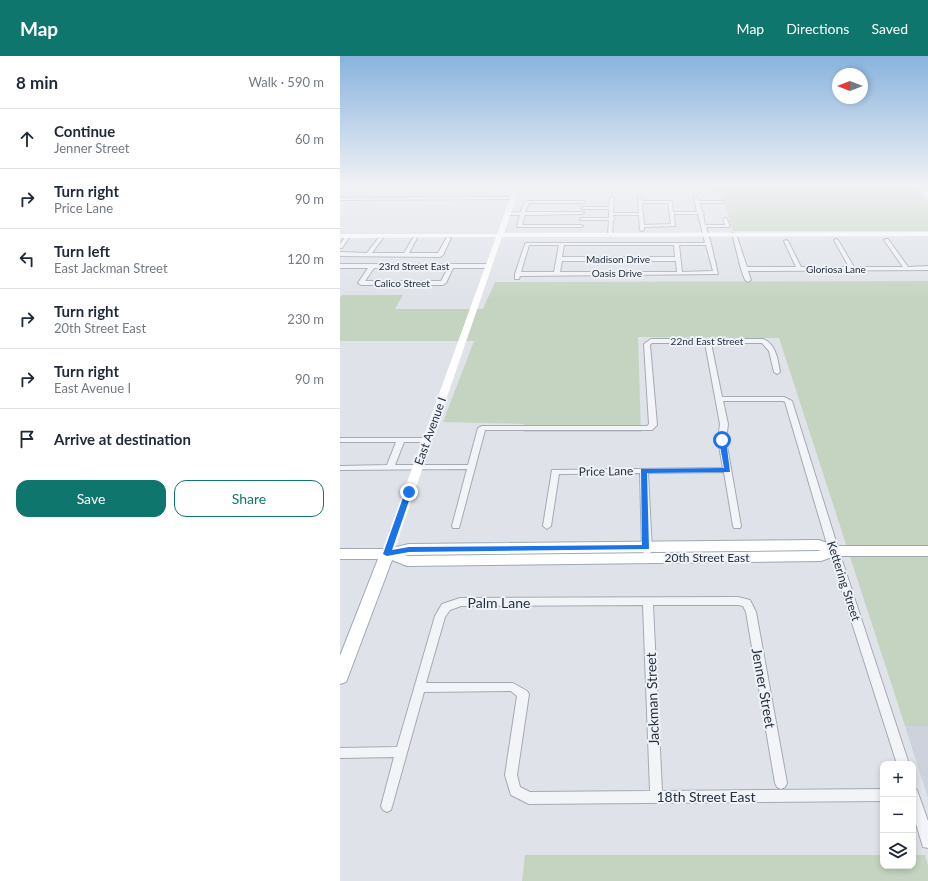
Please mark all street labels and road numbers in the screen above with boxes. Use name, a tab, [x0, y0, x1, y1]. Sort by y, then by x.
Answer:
street label: Madison Drive	[586, 253, 650, 265]
street label: 23rd Street East	[379, 260, 450, 272]
street label: Gloriosa Lane	[806, 263, 866, 275]
street label: Oasis Drive	[592, 267, 642, 279]
street label: Calico Street	[374, 277, 430, 289]
street label: 22nd East Street	[671, 335, 744, 347]
street label: East Avenue I	[411, 395, 449, 467]
street label: Price Lane	[579, 463, 633, 479]
street label: Kettering Street	[824, 539, 864, 624]
street label: 20th Street East	[665, 550, 750, 565]
street label: Palm Lane	[468, 594, 530, 611]
street label: Jenner Street	[749, 646, 779, 730]
street label: Jackman Street	[642, 652, 662, 746]
street label: 18th Street East	[656, 788, 756, 805]

